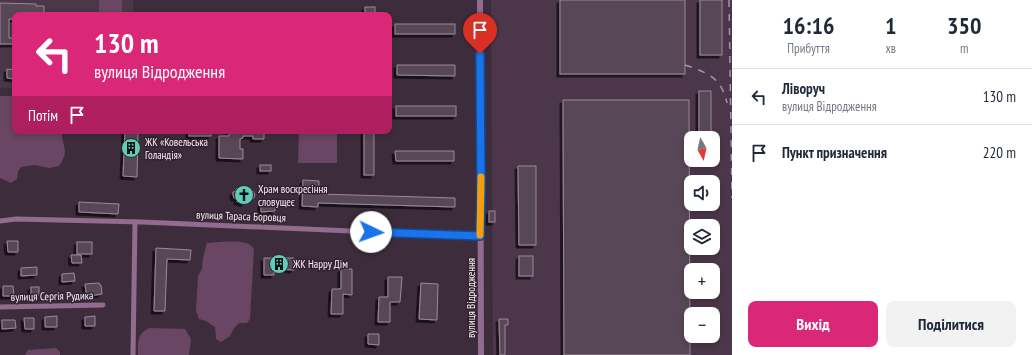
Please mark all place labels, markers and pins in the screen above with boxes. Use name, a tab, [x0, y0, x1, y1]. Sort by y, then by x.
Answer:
pin	[463, 13, 497, 54]
place label: ЖК «Ковельська Голандія»	[144, 135, 208, 162]
building icon: ЖК «Ковельська Голандія»	[120, 137, 142, 159]
place label: Храм воскресіння словущеє	[258, 182, 327, 209]
church icon: Храм воскресіння словущеє	[233, 184, 255, 206]
building icon: ЖК Happy Дім	[268, 253, 290, 275]
place label: ЖК Happy Дім	[292, 257, 348, 271]

